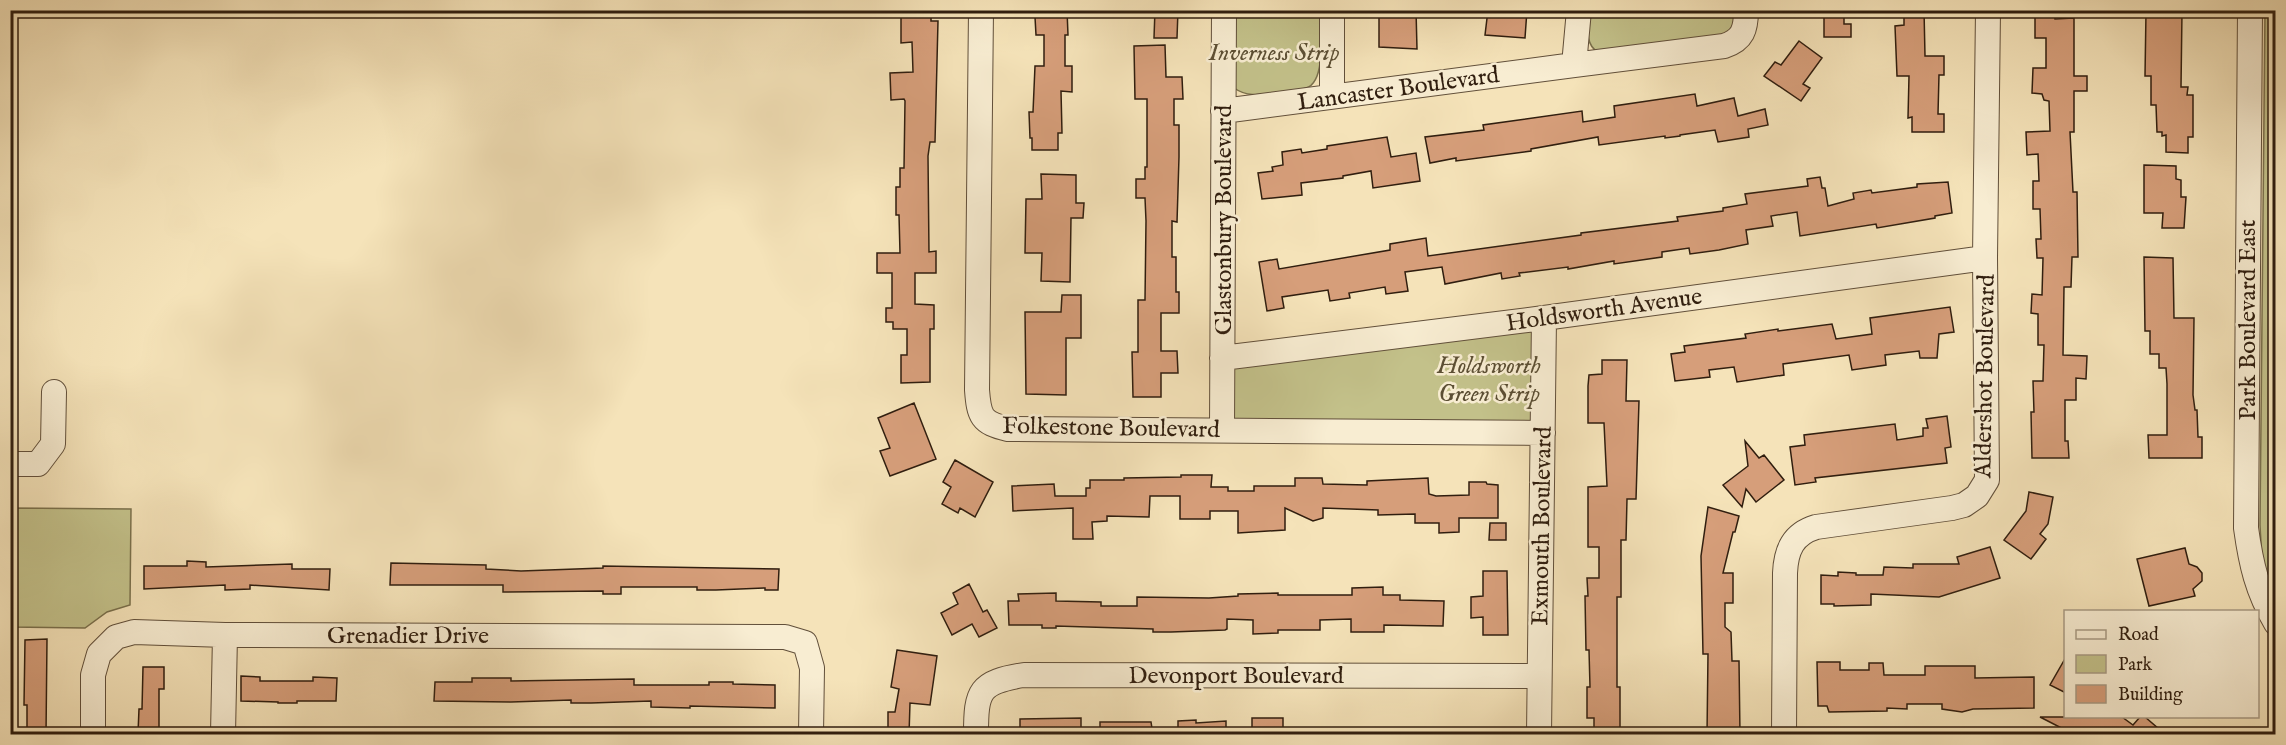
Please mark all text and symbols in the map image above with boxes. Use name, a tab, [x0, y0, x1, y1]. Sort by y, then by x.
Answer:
park label: Inverness Strip	[1208, 38, 1340, 69]
street label: Lancaster Boulevard	[1295, 60, 1501, 119]
street label: Glastonbury Boulevard	[1209, 105, 1240, 335]
street label: Park Boulevard East	[2233, 219, 2264, 421]
street label: Aldershot Boulevard	[1968, 274, 2003, 479]
street label: Holdsworth Avenue	[1504, 281, 1704, 340]
park label: Holdsworth Green Strip	[1436, 351, 1541, 410]
street label: Folkestone Boulevard	[1002, 411, 1220, 446]
street label: Exmouth Boulevard	[1525, 426, 1560, 626]
legend	[2064, 610, 2259, 718]
street label: Grenadier Drive	[327, 621, 489, 652]
text: Road	[2118, 624, 2159, 647]
text: Park	[2118, 654, 2153, 677]
street label: Devonport Boulevard	[1128, 661, 1344, 692]
text: Building	[2118, 684, 2183, 707]

